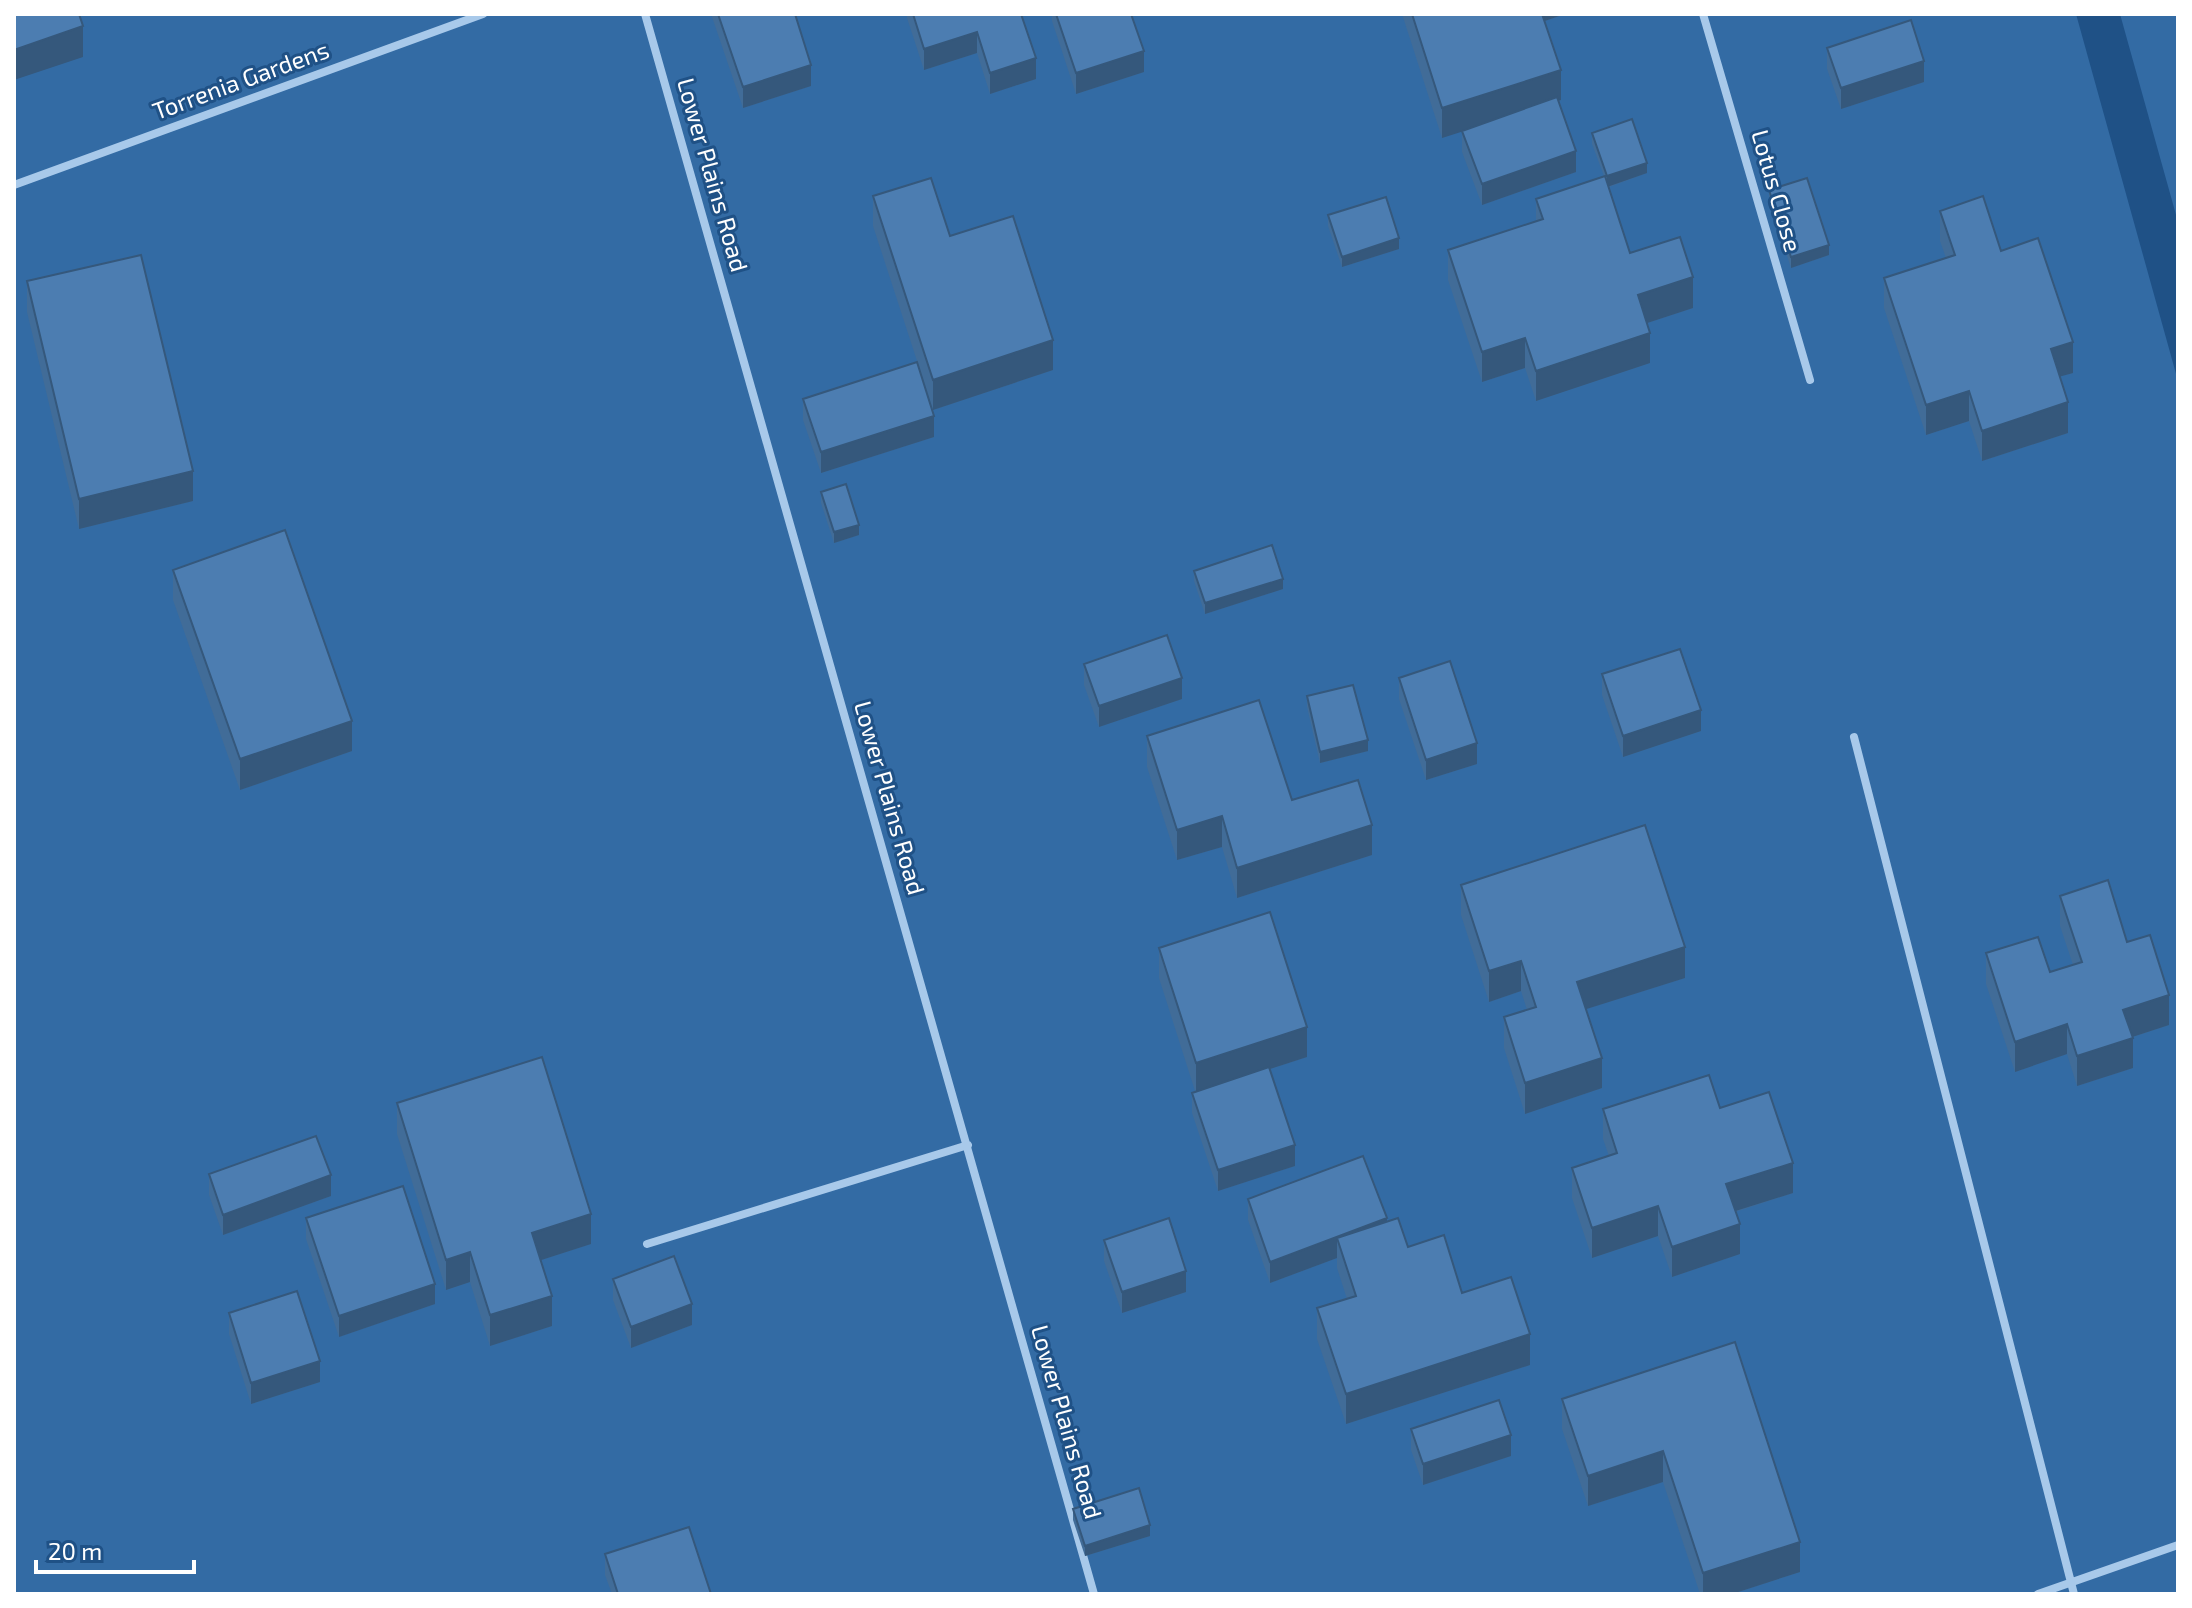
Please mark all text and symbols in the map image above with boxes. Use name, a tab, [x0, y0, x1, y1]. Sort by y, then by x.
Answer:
street label: Torrenia Gardens	[148, 34, 333, 125]
street label: Lower Plains Road	[672, 74, 755, 275]
street label: Lotus Close	[1746, 126, 1809, 255]
street label: Lower Plains Road	[849, 697, 932, 898]
street label: Lower Plains Road	[1026, 1321, 1109, 1522]
scale bar	[36, 1524, 194, 1574]
text: 20 m	[48, 1536, 102, 1565]

